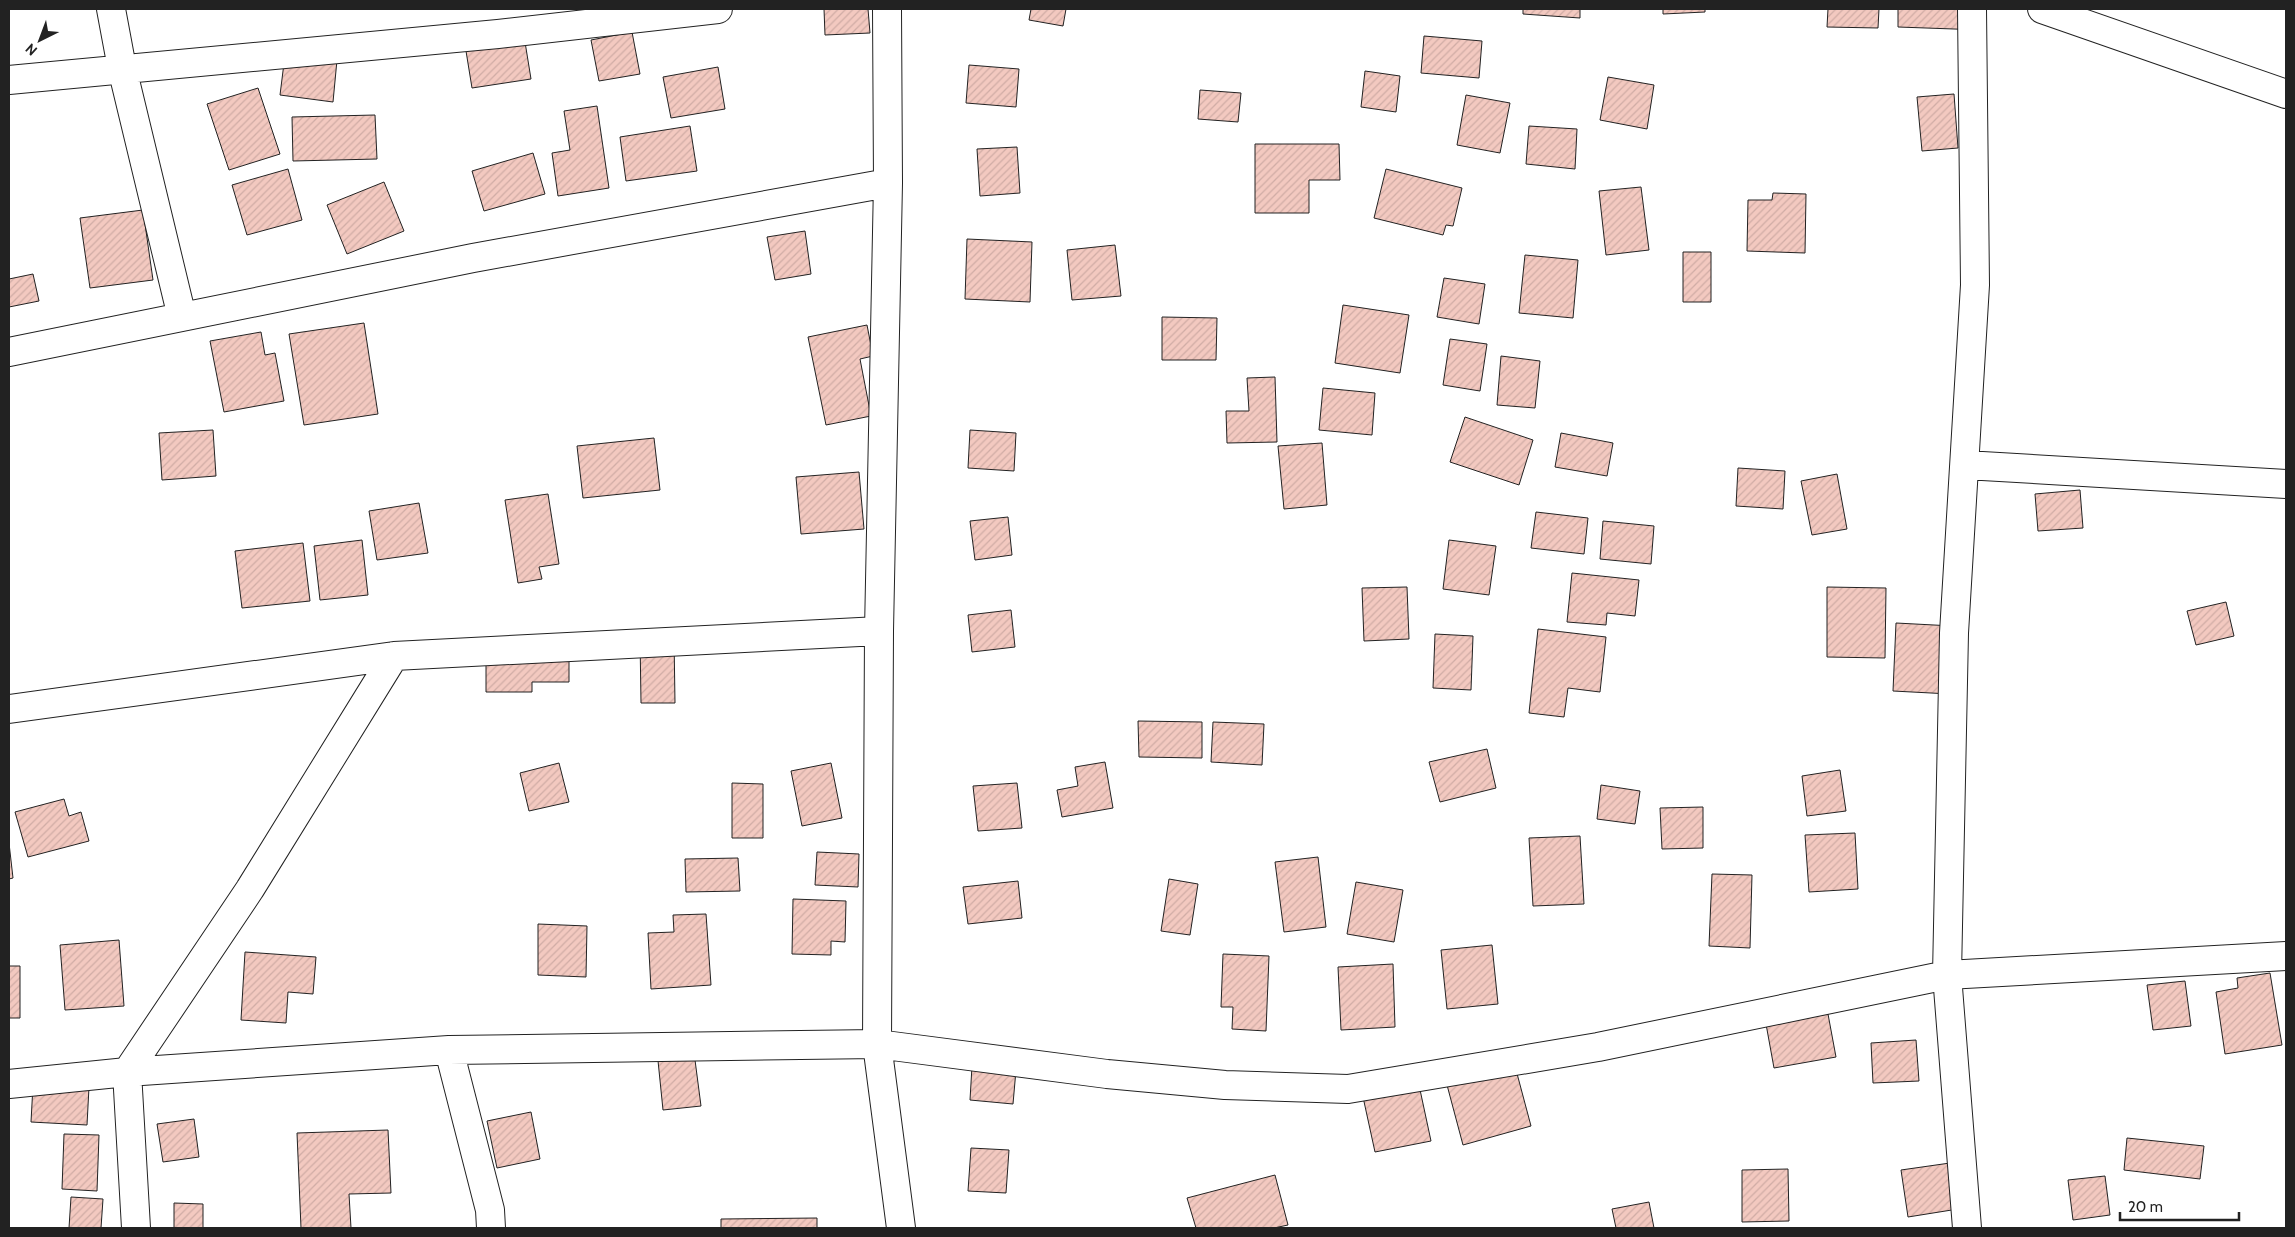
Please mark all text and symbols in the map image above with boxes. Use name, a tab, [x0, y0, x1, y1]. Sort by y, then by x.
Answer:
north arrow	[15, 15, 65, 65]
text: N	[22, 40, 41, 60]
scale bar	[2120, 1190, 2239, 1222]
text: 20 m	[2128, 1198, 2163, 1216]

